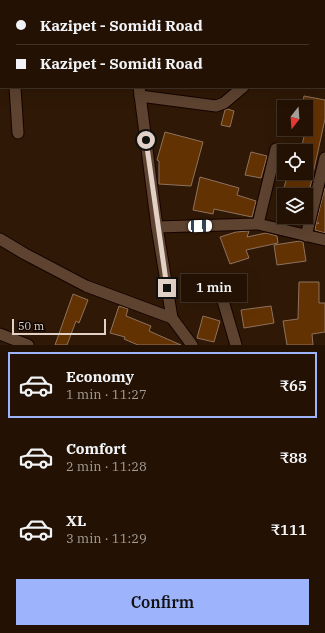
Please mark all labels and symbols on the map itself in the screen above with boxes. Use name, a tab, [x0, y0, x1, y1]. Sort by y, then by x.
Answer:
north arrow	[277, 100, 313, 136]
route start	[137, 131, 155, 149]
car	[188, 220, 212, 232]
callout: 1 min	[181, 274, 247, 302]
route end	[158, 279, 176, 297]
scale bar	[12, 317, 106, 336]

